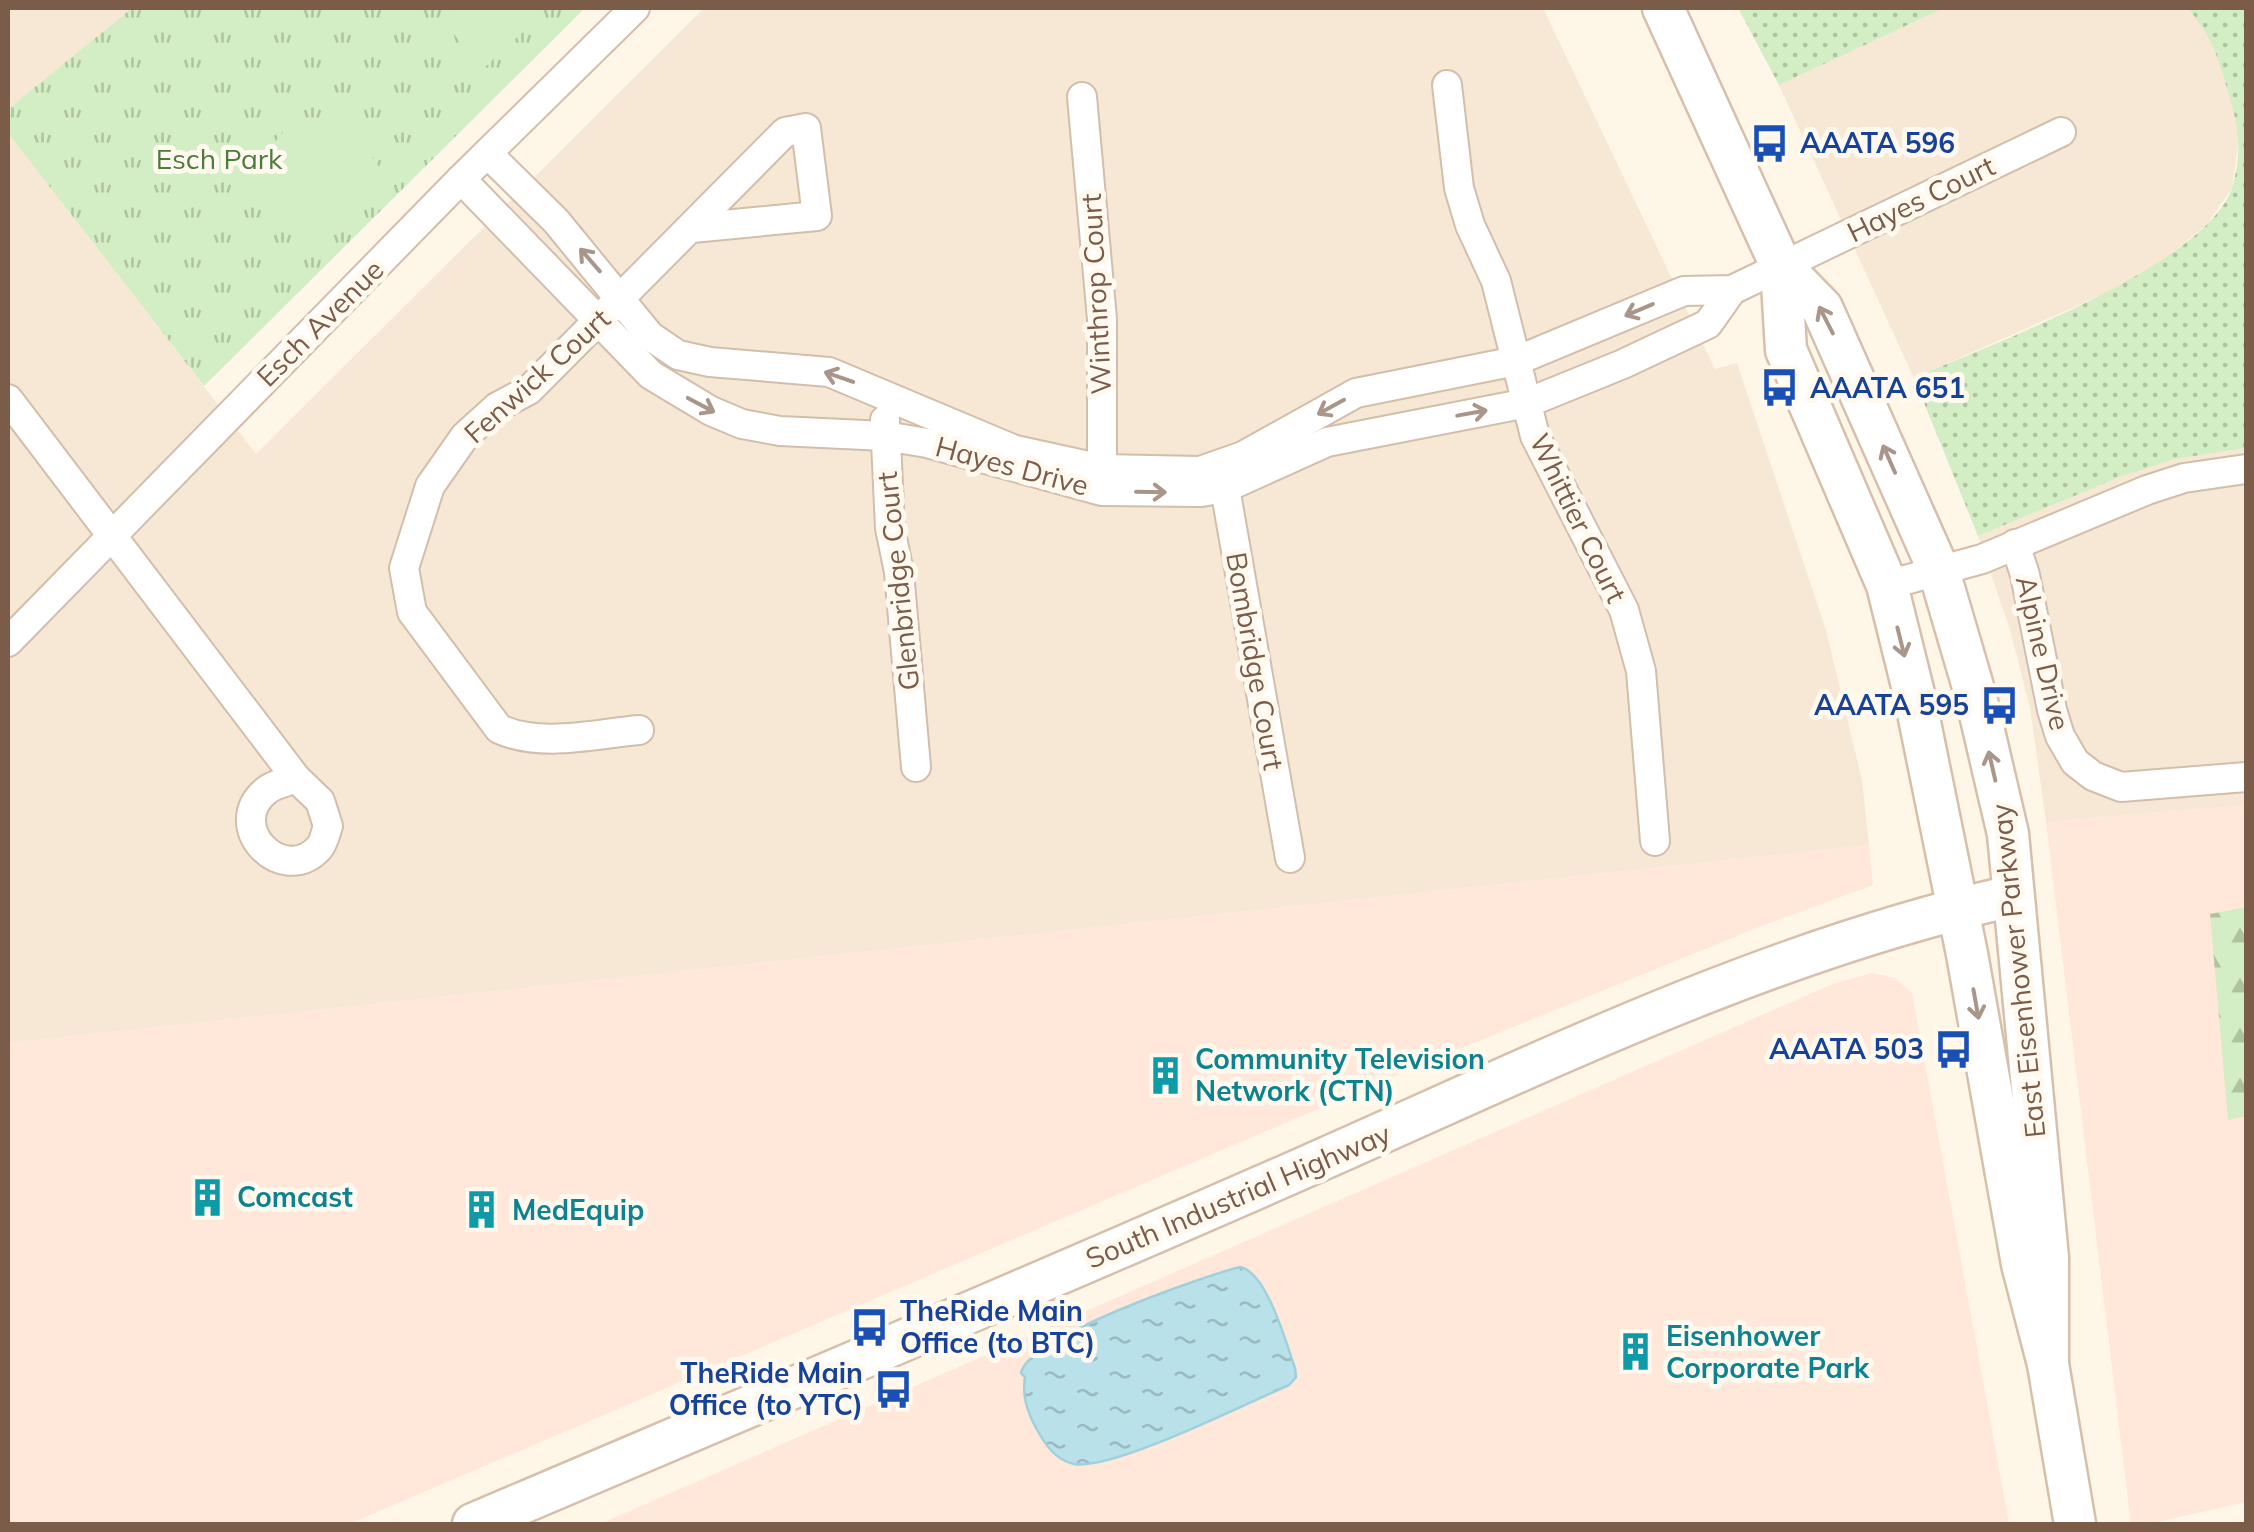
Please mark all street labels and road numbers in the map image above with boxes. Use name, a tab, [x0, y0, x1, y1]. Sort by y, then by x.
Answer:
street label: Hayes Court	[1841, 148, 2001, 249]
street label: Winthrop Court	[1073, 192, 1118, 396]
street label: Esch Avenue	[249, 252, 390, 393]
street label: Fenwick Court	[456, 301, 617, 450]
street label: Whittier Court	[1522, 427, 1635, 608]
street label: Hayes Drive	[932, 428, 1092, 503]
street label: Glenbridge Court	[869, 470, 926, 692]
street label: Bombridge Court	[1219, 549, 1292, 773]
street label: Alpine Drive	[2009, 572, 2078, 733]
street label: East Eisenhower Parkway	[1983, 802, 2052, 1140]
street label: South Industrial Highway	[1080, 1115, 1396, 1276]

